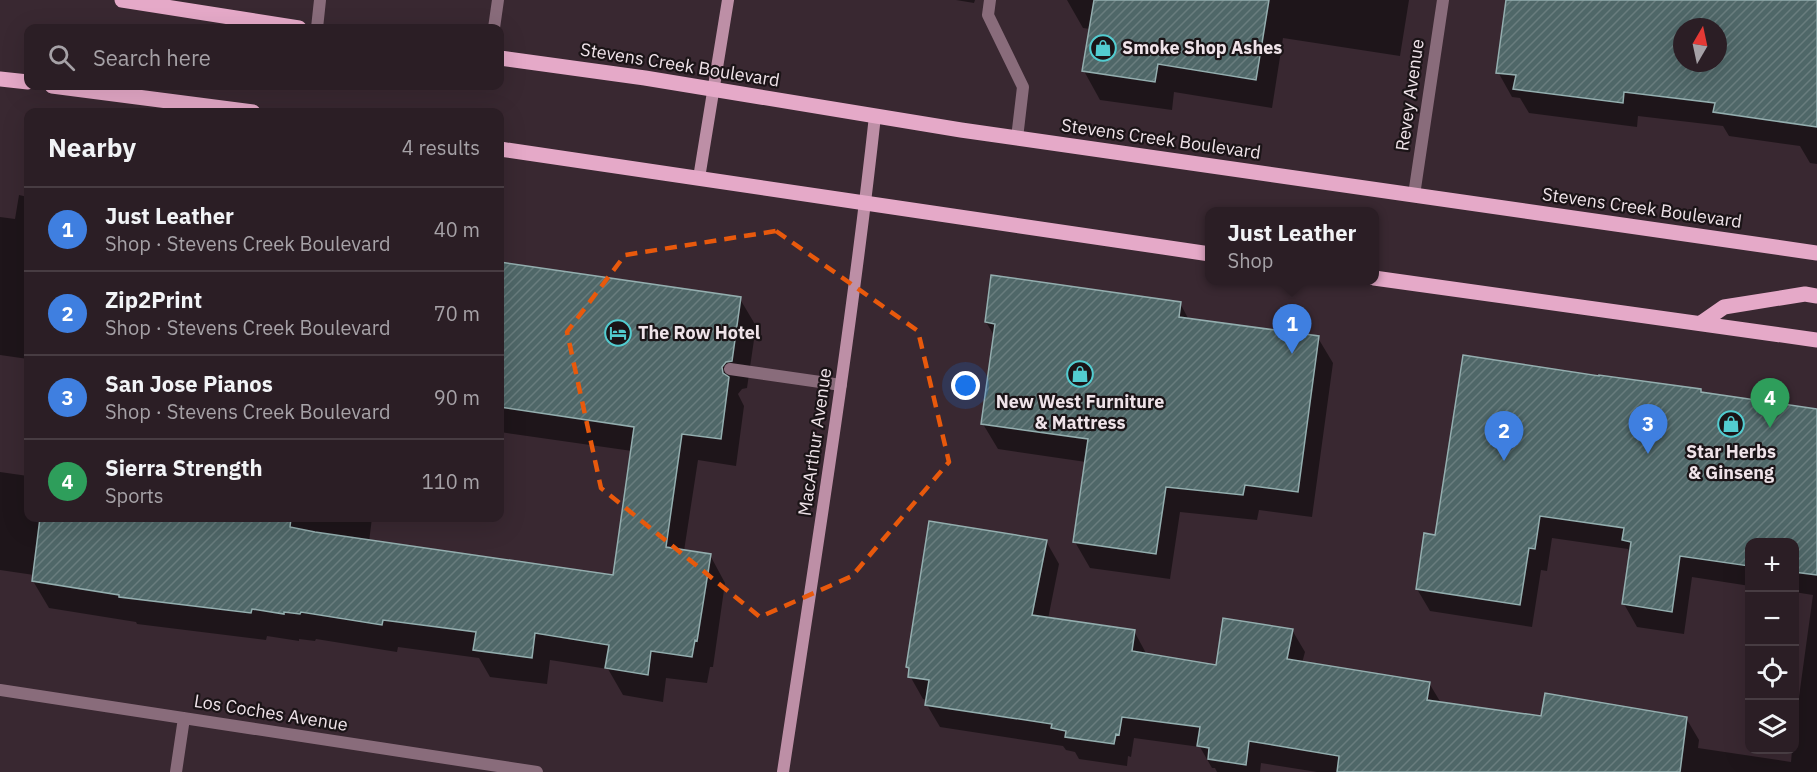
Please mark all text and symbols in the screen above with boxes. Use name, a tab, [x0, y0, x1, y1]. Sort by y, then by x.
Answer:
north arrow	[1673, 18, 1727, 72]
search box	[24, 24, 504, 90]
shop icon: Smoke Shop Ashes	[1088, 33, 1118, 63]
place label: Smoke Shop Ashes	[1122, 36, 1282, 59]
street label: Stevens Creek Boulevard	[579, 37, 781, 92]
street label: Revey Avenue	[1390, 37, 1429, 152]
icon: search	[45, 41, 78, 74]
text: Search here	[93, 43, 211, 72]
street label: Stevens Creek Boulevard	[1060, 113, 1262, 164]
text: Nearby	[48, 130, 136, 164]
text: 4 results	[402, 134, 480, 161]
street label: Stevens Creek Boulevard	[1541, 182, 1743, 233]
text: Just Leather	[105, 201, 234, 230]
popup	[1205, 207, 1379, 285]
text: 1	[62, 216, 74, 243]
text: 40 m	[434, 216, 480, 243]
text: Just Leather	[1228, 218, 1356, 247]
text: Shop · Stevens Creek Boulevard	[105, 230, 391, 257]
text: Shop	[1228, 247, 1273, 274]
text: Zip2Print	[105, 285, 202, 314]
text: 2	[62, 300, 74, 327]
text: 70 m	[434, 300, 480, 327]
pin: 1	[1272, 304, 1312, 354]
text: Shop · Stevens Creek Boulevard	[105, 314, 391, 341]
hotel icon: The Row Hotel	[603, 318, 633, 348]
place label: The Row Hotel	[638, 321, 761, 344]
shop icon: New West Furniture & Mattress	[1065, 359, 1095, 389]
street label: MacArthur Avenue	[793, 366, 836, 517]
text: San Jose Pianos	[105, 369, 273, 398]
your location	[951, 371, 980, 400]
pin: 4	[1750, 378, 1790, 428]
text: 3	[62, 384, 74, 411]
text: 90 m	[434, 384, 480, 411]
place label: New West Furniture & Mattress	[996, 390, 1164, 434]
text: Shop · Stevens Creek Boulevard	[105, 398, 391, 425]
pin: 3	[1628, 404, 1668, 454]
shop icon: Star Herbs & Ginseng	[1716, 409, 1746, 439]
pin: 2	[1484, 412, 1524, 461]
place label: Star Herbs & Ginseng	[1686, 440, 1776, 484]
text: Sierra Strength	[105, 453, 263, 482]
text: 4	[62, 468, 74, 495]
text: 110 m	[422, 468, 480, 495]
text: Sports	[105, 482, 164, 509]
map controls	[1745, 538, 1799, 754]
button: +	[1745, 538, 1799, 592]
button: −	[1745, 592, 1799, 646]
button: locate	[1745, 646, 1799, 700]
street label: Los Coches Avenue	[193, 689, 350, 736]
button: layers	[1745, 700, 1799, 754]

